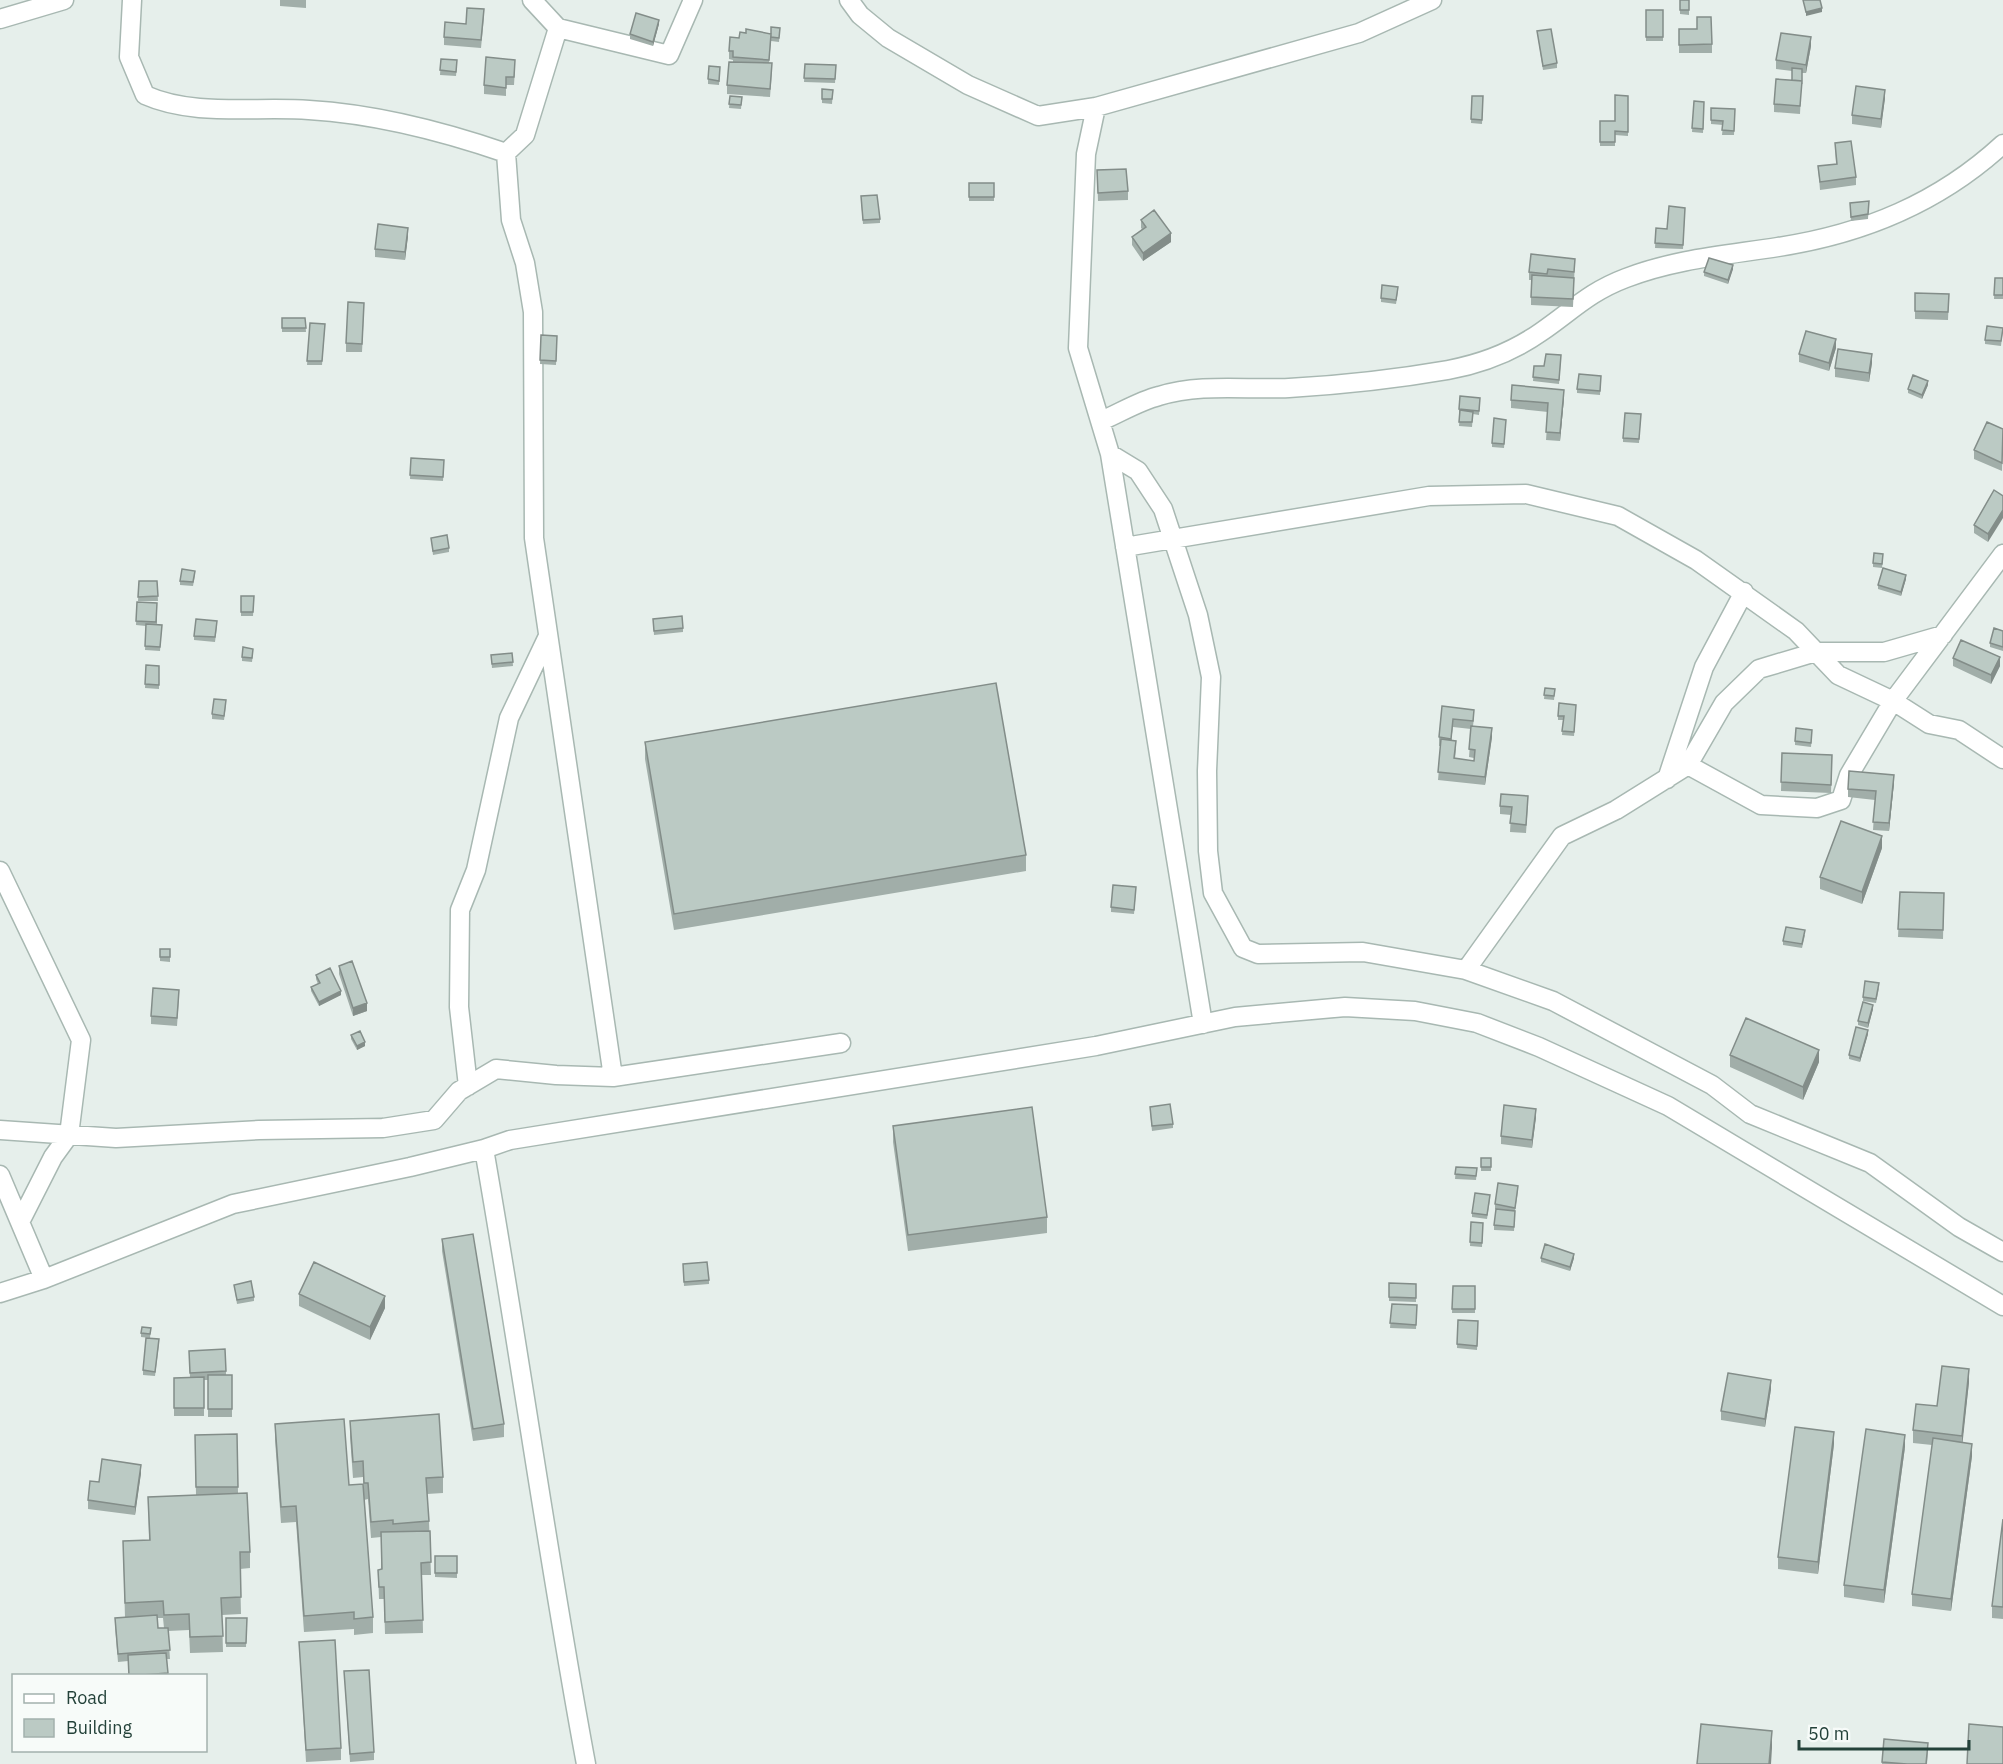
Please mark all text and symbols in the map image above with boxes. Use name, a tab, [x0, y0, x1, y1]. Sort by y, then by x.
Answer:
legend	[12, 1674, 207, 1752]
text: Road	[66, 1686, 107, 1709]
scale bar	[1799, 1713, 1968, 1751]
text: Building	[66, 1716, 133, 1739]
text: 50 m	[1808, 1722, 1850, 1745]

